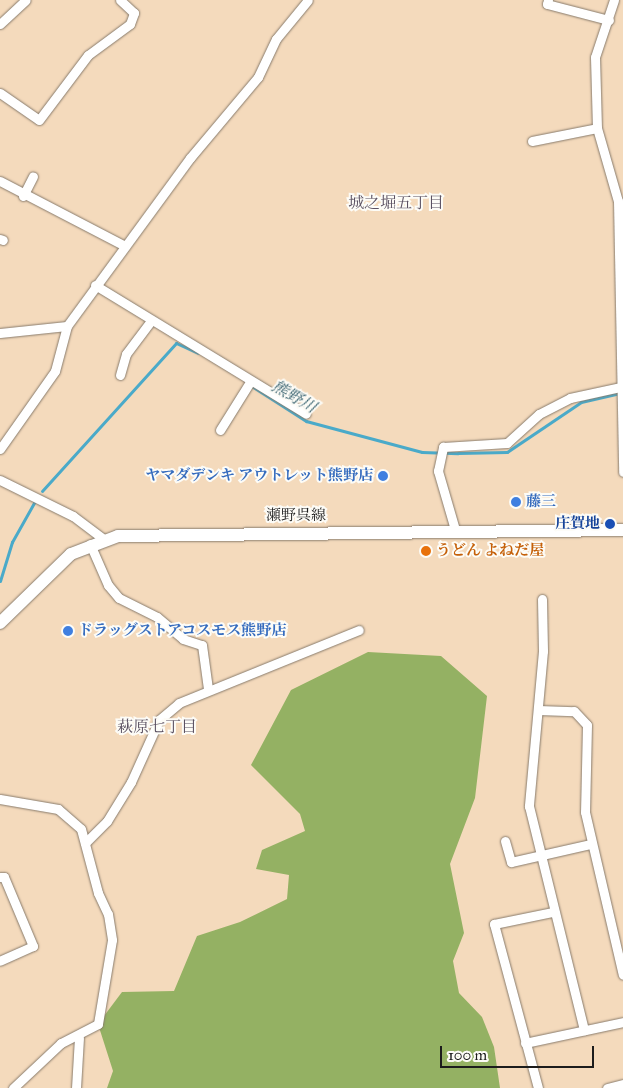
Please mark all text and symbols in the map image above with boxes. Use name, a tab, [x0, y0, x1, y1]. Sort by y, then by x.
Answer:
district label: 城之堀五丁目	[348, 193, 444, 213]
water label: 熊野川	[268, 377, 320, 417]
place label: ヤマダデンキ アウトレット熊野店	[145, 467, 373, 485]
marker: ヤマダデンキ アウトレット熊野店	[377, 470, 389, 482]
place label: 藤三	[526, 493, 556, 511]
marker: 藤三	[510, 496, 522, 508]
street label: 瀬野呉線	[266, 507, 326, 525]
place label: 庄賀地	[555, 515, 600, 533]
marker: 庄賀地	[604, 518, 616, 530]
place label: うどん よねだ屋	[436, 542, 544, 560]
marker: うどん よねだ屋	[420, 545, 432, 557]
place label: ドラッグストアコスモス熊野店	[78, 622, 288, 640]
marker: ドラッグストアコスモス熊野店	[62, 625, 74, 637]
district label: 萩原七丁目	[117, 717, 197, 737]
scale bar	[443, 1036, 597, 1068]
text: 100 m	[448, 1046, 487, 1064]

